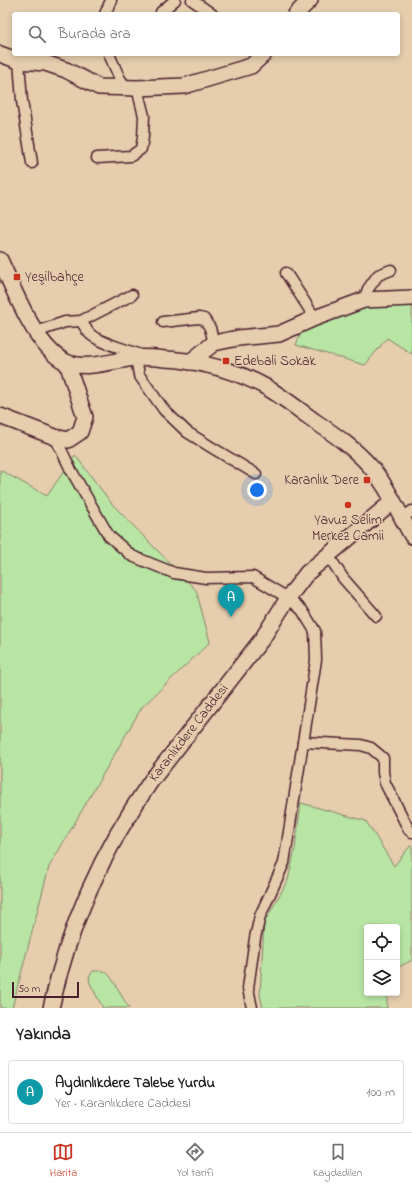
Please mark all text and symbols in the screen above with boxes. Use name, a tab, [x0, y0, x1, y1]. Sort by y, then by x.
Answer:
search box	[12, 12, 400, 56]
icon: search	[26, 23, 48, 45]
text: Burada ara	[58, 23, 131, 45]
place label: Yeşilbahçe	[25, 267, 85, 288]
marker: Yeşilbahçe	[12, 272, 22, 282]
place label: Edebali Sokak	[234, 351, 316, 372]
marker: Edebali Sokak	[221, 356, 231, 366]
place label: Karanlık Dere	[284, 470, 360, 491]
marker: Karanlık Dere	[362, 475, 372, 485]
your location	[247, 480, 267, 500]
marker: Yavuz Selim Merkez Camii	[343, 500, 353, 510]
place label: Yavuz Selim Merkez Camii	[312, 510, 384, 547]
pin: A	[218, 584, 244, 617]
street label: Karanlıkdere Caddesi	[144, 680, 234, 786]
map controls	[364, 924, 400, 996]
button: locate	[364, 924, 400, 960]
button: layers	[364, 960, 400, 996]
scale bar	[12, 980, 79, 999]
text: 50 m	[18, 981, 40, 997]
text: Yakında	[16, 1022, 71, 1047]
text: Aydınlıkdere Talebe Yurdu	[55, 1072, 215, 1094]
text: A	[26, 1083, 34, 1102]
text: 100 m	[366, 1083, 395, 1102]
text: Yer · Karanlıkdere Caddesi	[55, 1094, 191, 1113]
tab: Harita	[50, 1141, 77, 1181]
tab: Yol tarifi	[177, 1141, 213, 1181]
tab: Kaydedilen	[313, 1141, 362, 1181]

